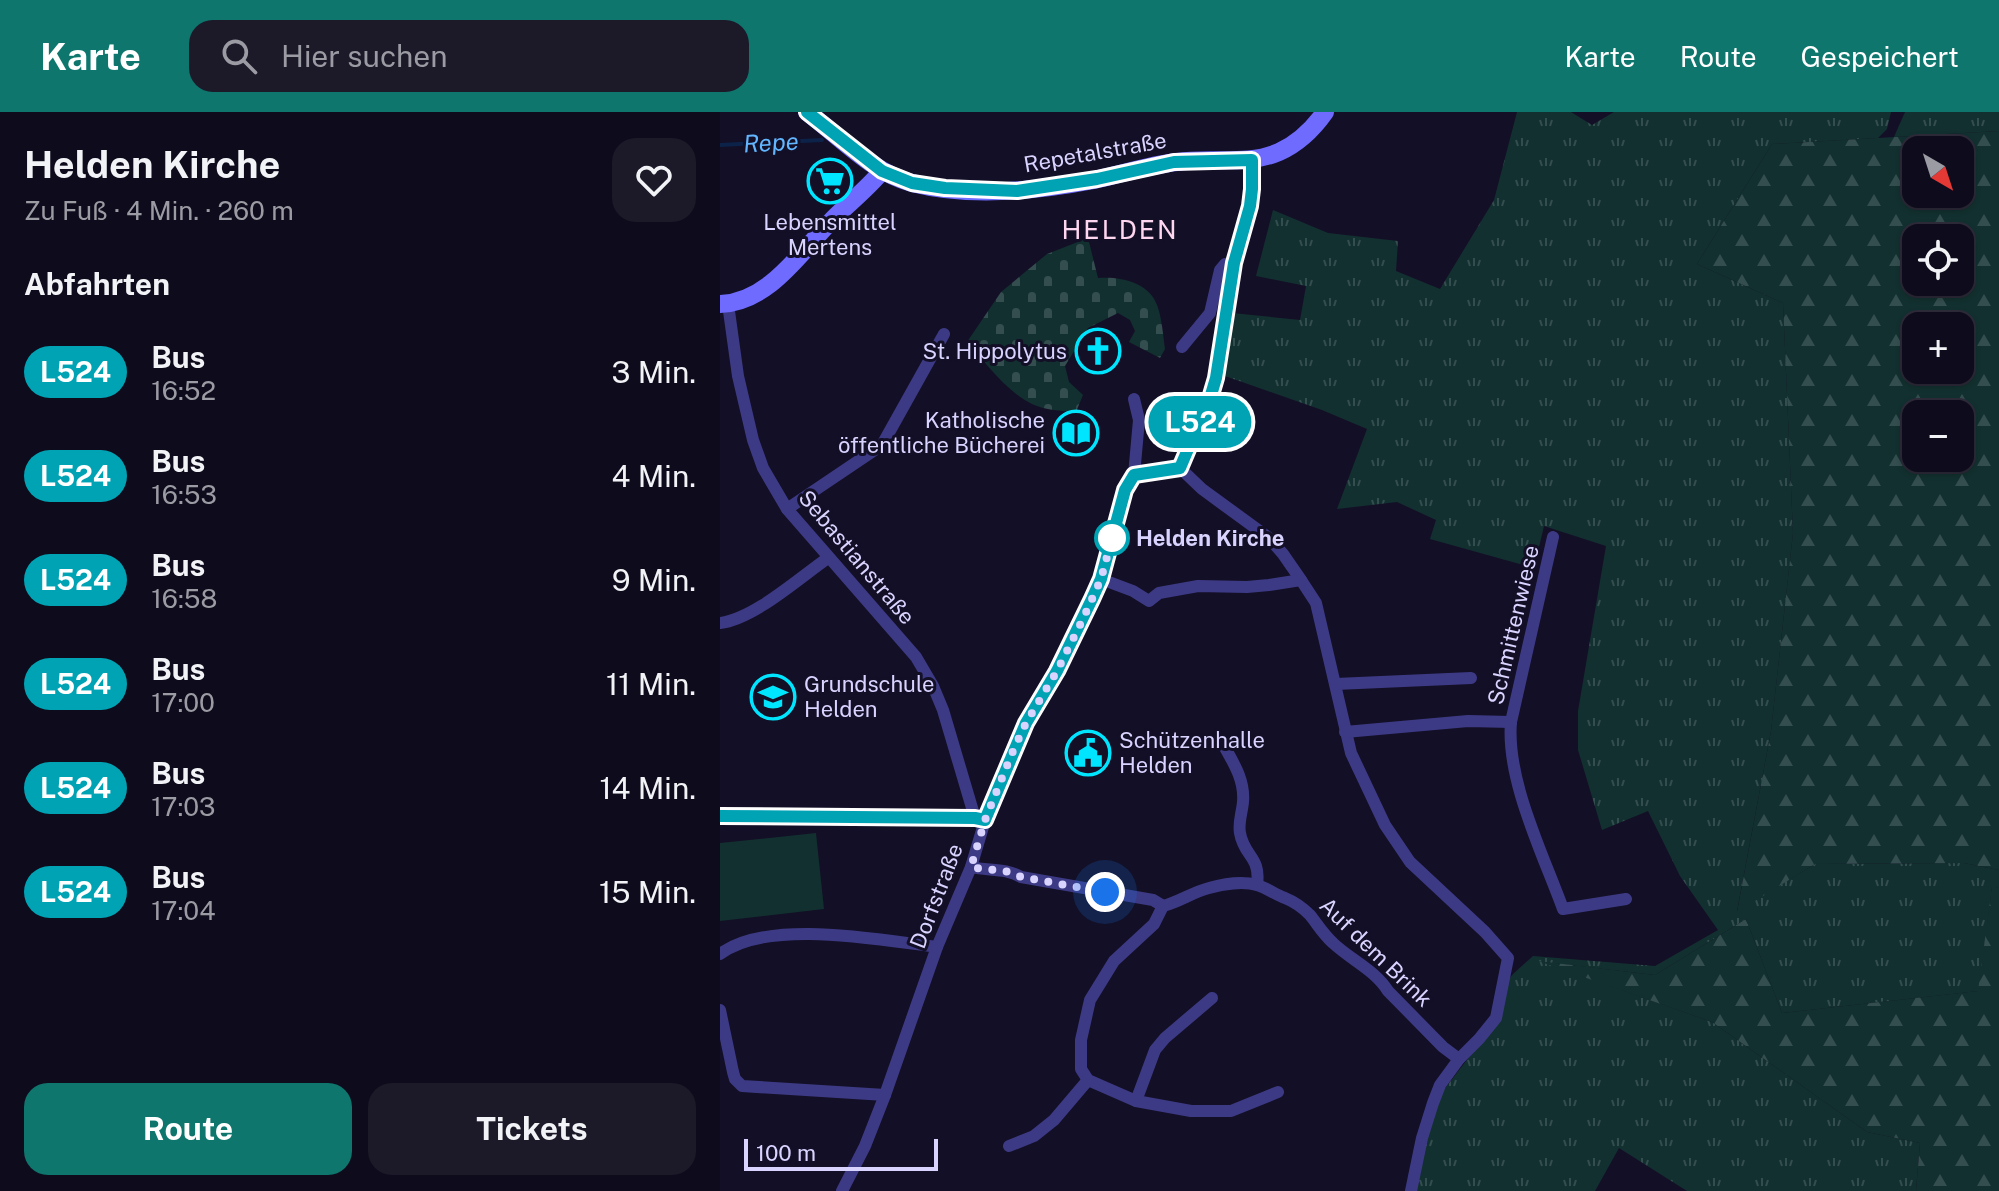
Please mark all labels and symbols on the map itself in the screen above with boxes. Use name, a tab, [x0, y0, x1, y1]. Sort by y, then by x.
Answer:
water label: Repe	[743, 127, 799, 157]
street label: Repetalstraße	[1022, 127, 1168, 177]
north arrow	[1902, 136, 1974, 208]
supermarket icon: Lebensmittel Mertens	[806, 157, 854, 205]
place label: Lebensmittel Mertens	[763, 209, 897, 260]
district label: HELDEN	[1061, 214, 1179, 245]
church icon: St. Hippolytus	[1074, 327, 1122, 375]
place label: St. Hippolytus	[923, 338, 1067, 364]
line badge: L524	[1144, 396, 1256, 448]
place label: Katholische öffentliche Bücherei	[838, 407, 1045, 458]
library icon: Katholische öffentliche Bücherei	[1052, 409, 1100, 457]
street label: Sebastianstraße	[793, 485, 921, 629]
marker: Helden Kirche	[1095, 521, 1129, 555]
place label: Helden Kirche	[1136, 525, 1284, 551]
street label: Schmittenwiese	[1482, 543, 1544, 707]
place label: Grundschule Helden	[804, 671, 935, 722]
school or university icon: Grundschule Helden	[749, 673, 797, 721]
place label: Schützenhalle Helden	[1119, 727, 1265, 778]
public building icon: Schützenhalle Helden	[1064, 729, 1112, 777]
street label: Dorfstraße	[904, 840, 968, 952]
your location	[1085, 872, 1125, 912]
street label: Auf dem Brink	[1314, 892, 1438, 1012]
scale bar	[744, 1135, 938, 1171]

